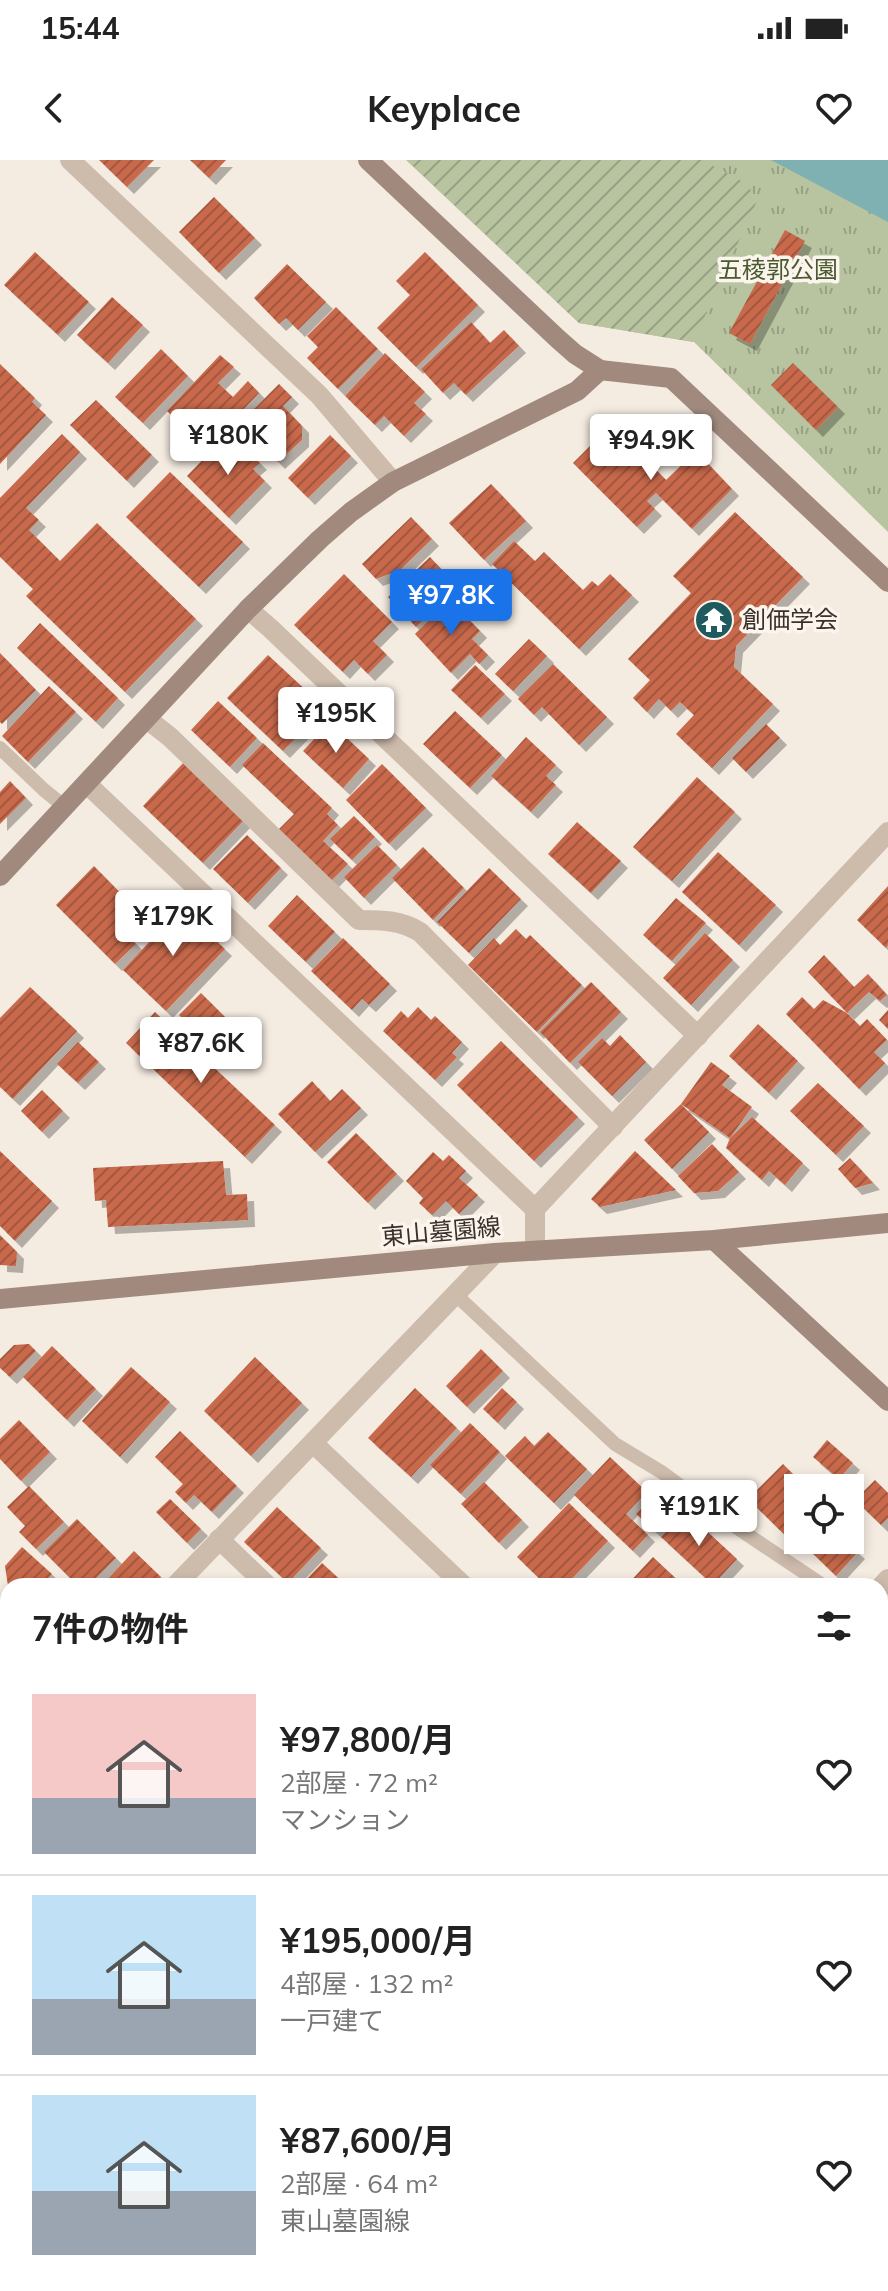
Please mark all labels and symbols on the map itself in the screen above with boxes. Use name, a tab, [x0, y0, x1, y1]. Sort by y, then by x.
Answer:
park label: 五稜郭公園	[718, 254, 838, 284]
pin: ¥180K	[172, 409, 284, 477]
pin: ¥94.9K	[586, 414, 716, 482]
pin: ¥97.8K	[386, 569, 516, 637]
temple icon: 創価学会	[693, 599, 735, 641]
place label: 創価学会	[742, 604, 838, 634]
pin: ¥195K	[280, 687, 392, 755]
pin: ¥179K	[117, 890, 229, 958]
pin: ¥87.6K	[136, 1017, 266, 1085]
street label: 東山墓園線	[380, 1211, 502, 1251]
pin: ¥191K	[643, 1480, 755, 1548]

